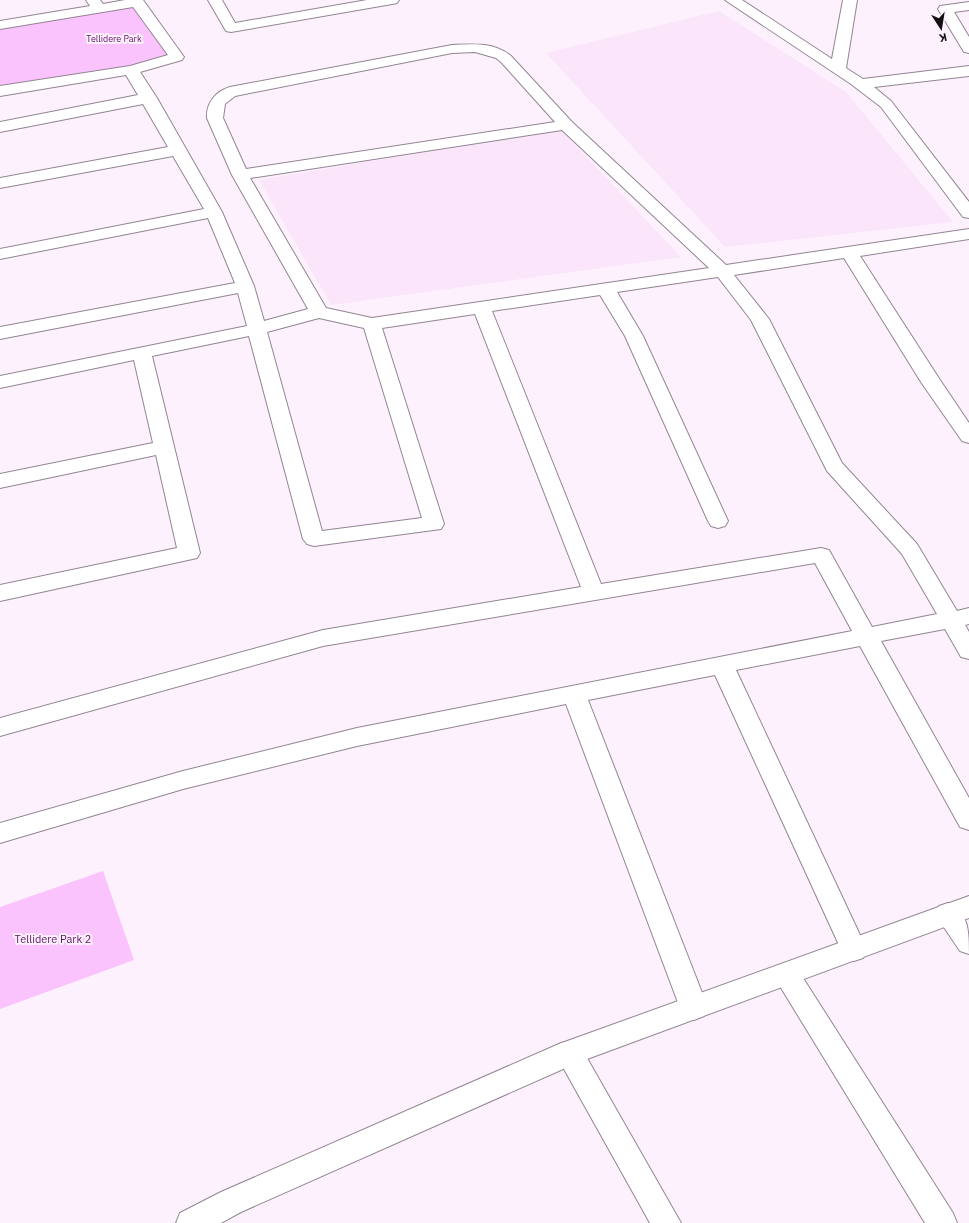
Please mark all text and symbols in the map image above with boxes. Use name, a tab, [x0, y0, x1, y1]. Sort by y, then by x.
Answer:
north arrow	[921, 8, 961, 48]
text: K	[938, 30, 948, 45]
park label: Tellidere Park	[86, 33, 142, 44]
park label: Tellidere Park 2	[15, 932, 91, 946]

